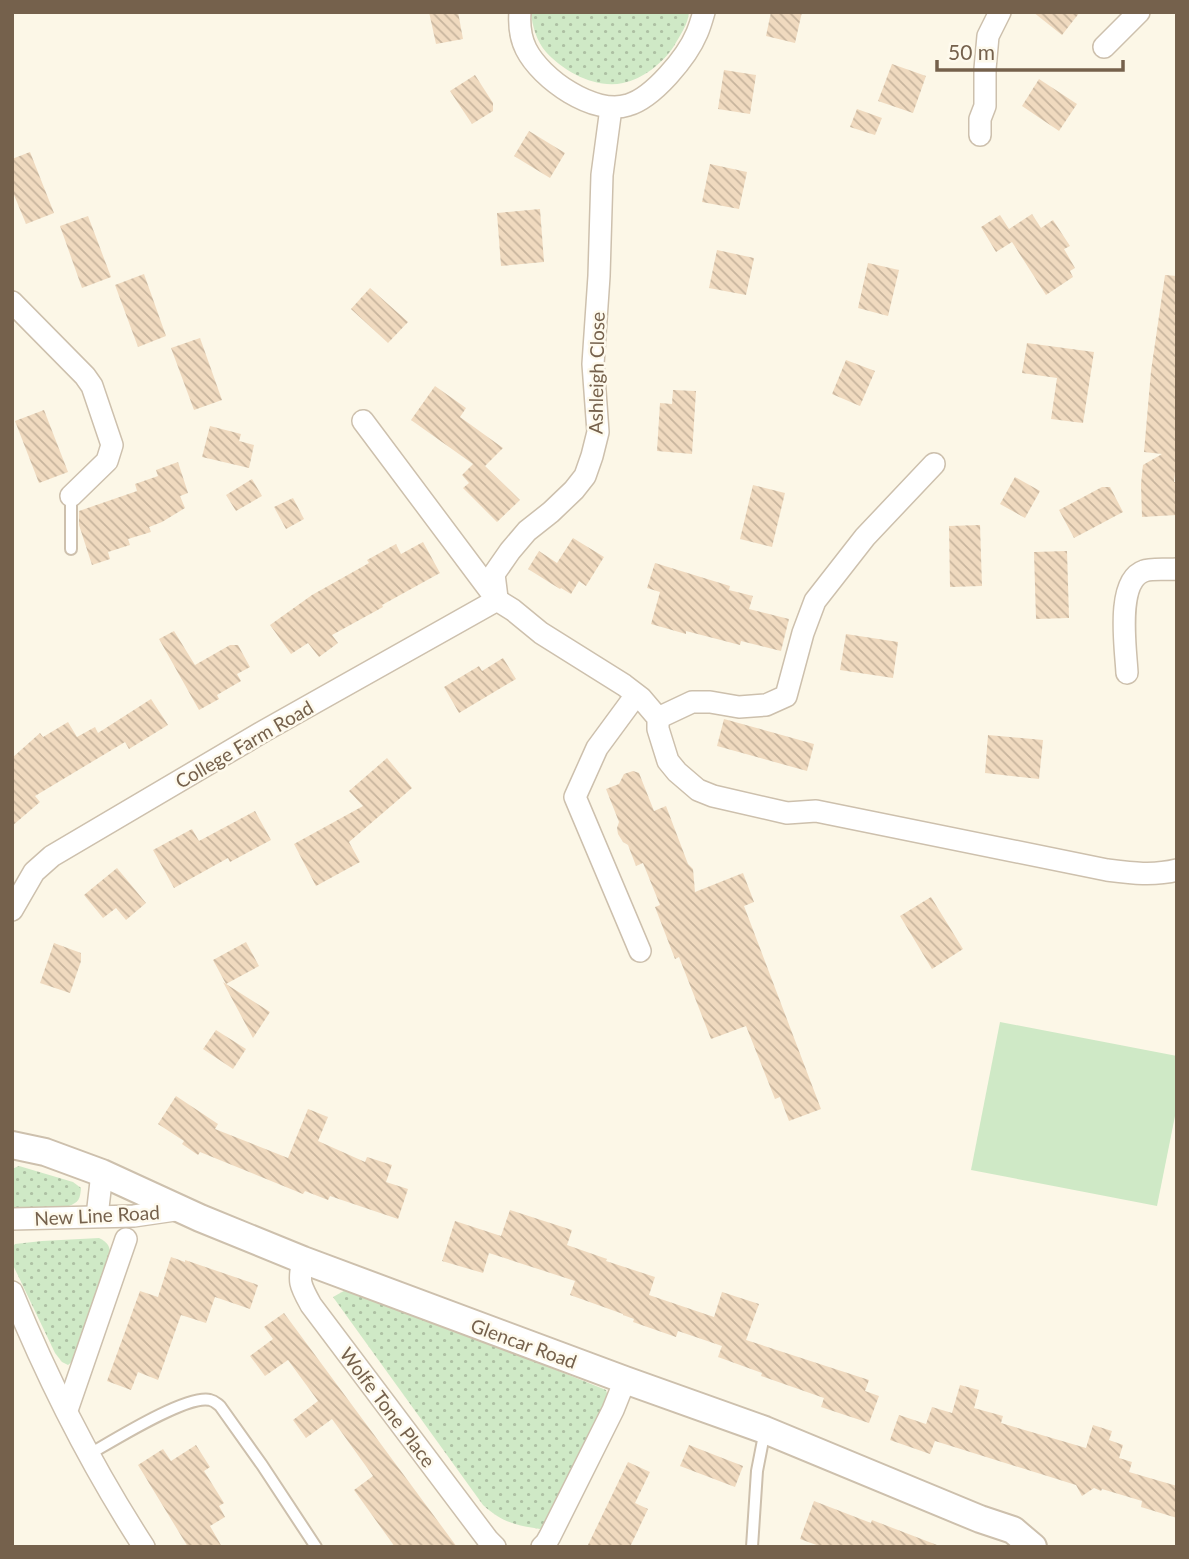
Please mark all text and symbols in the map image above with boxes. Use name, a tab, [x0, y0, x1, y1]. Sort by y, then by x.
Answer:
scale bar	[937, 28, 1122, 72]
text: 50 m	[948, 39, 995, 64]
street label: Ashleigh Close	[583, 312, 609, 434]
street label: College Farm Road	[171, 695, 317, 793]
street label: New Line Road	[34, 1200, 160, 1230]
street label: Glencar Road	[468, 1313, 580, 1373]
street label: Wolfe Tone Place	[336, 1343, 440, 1471]

